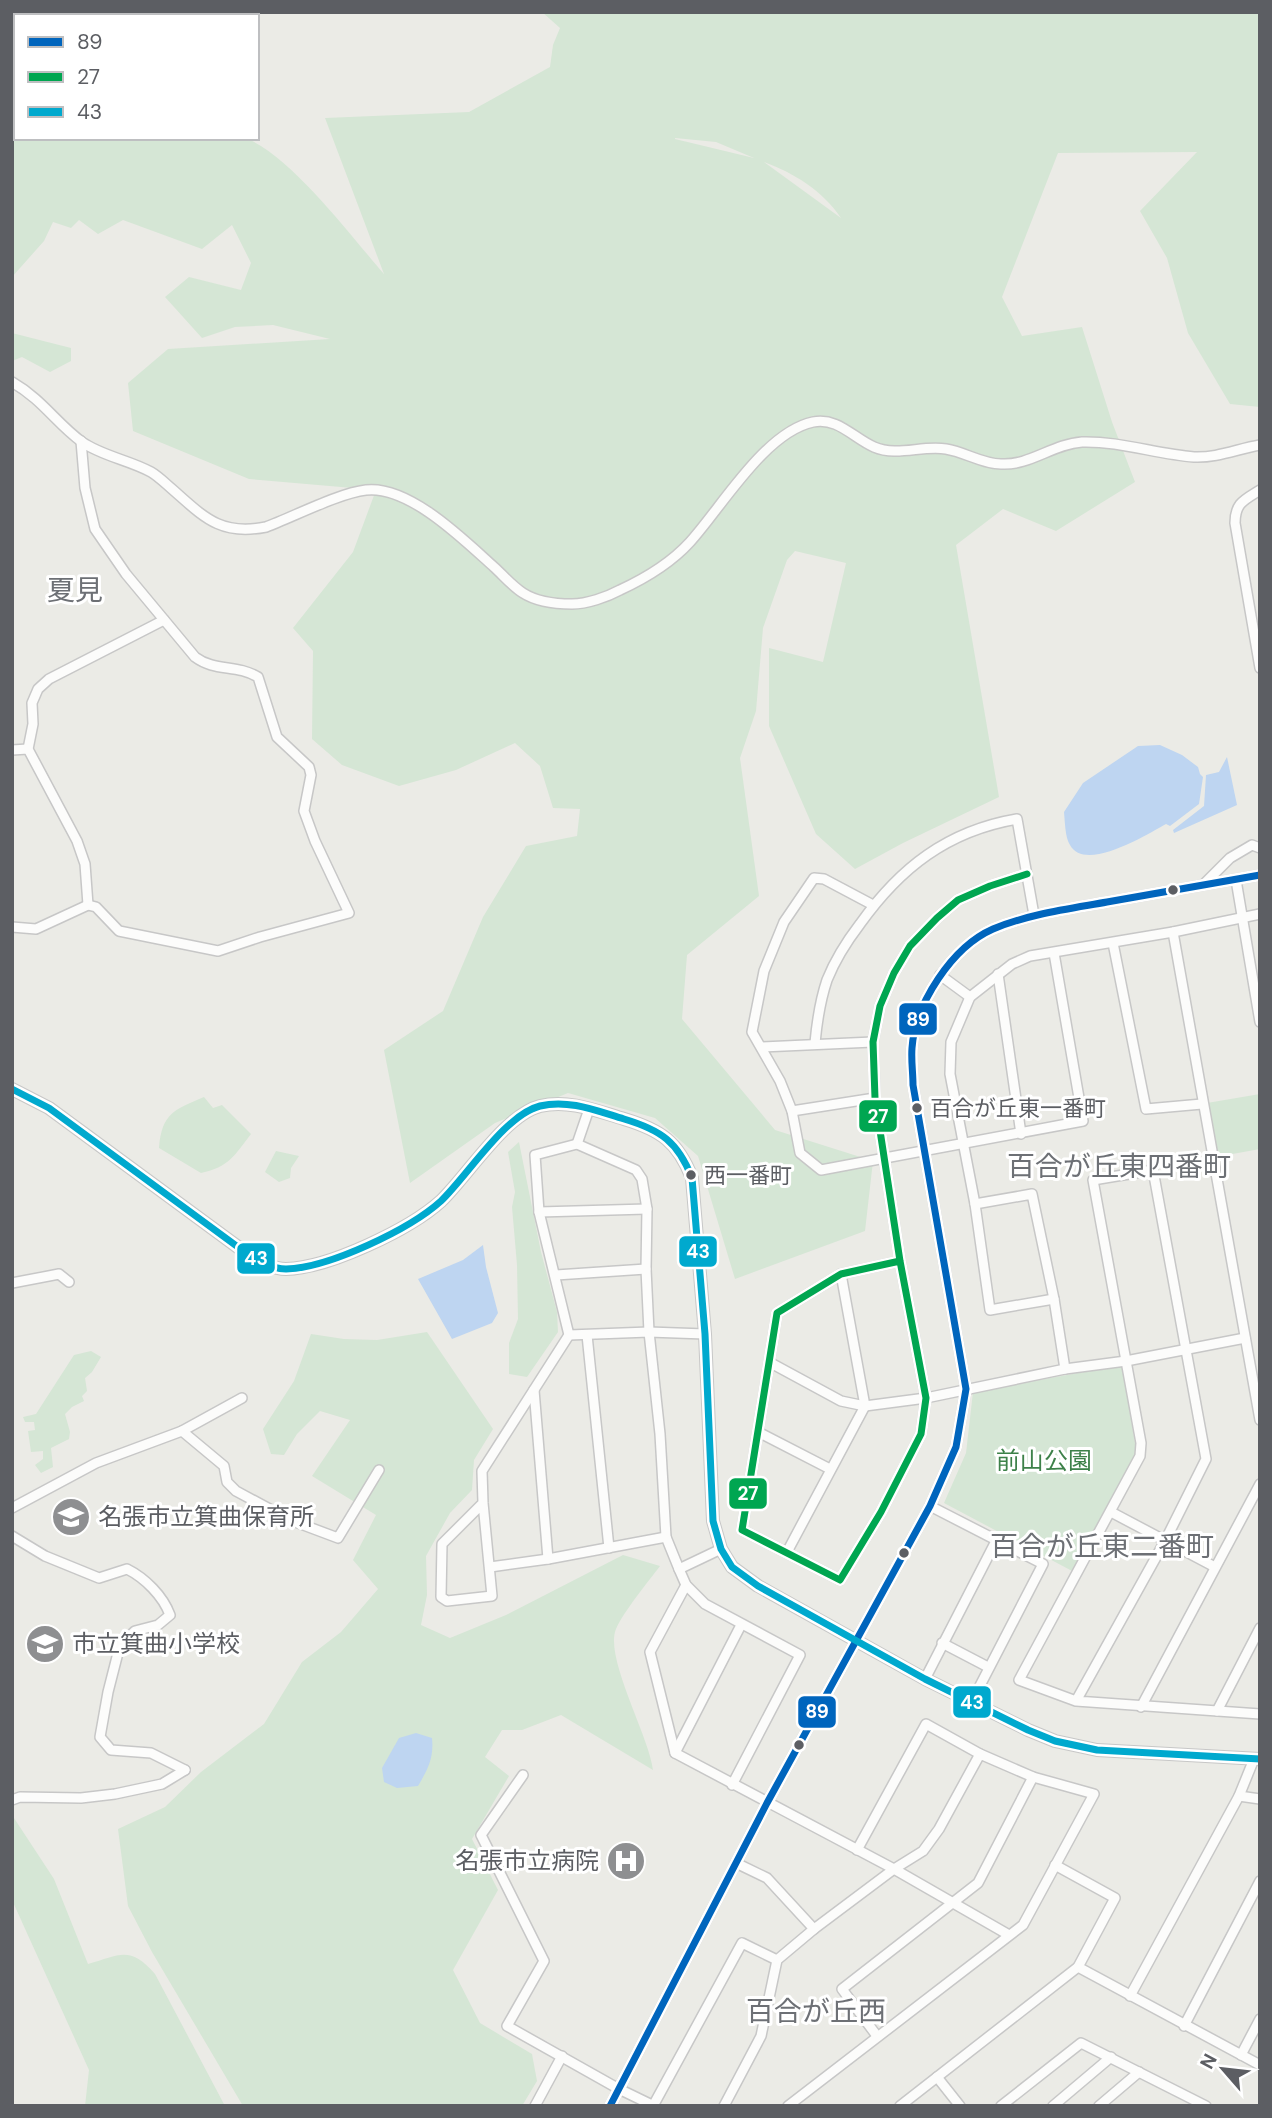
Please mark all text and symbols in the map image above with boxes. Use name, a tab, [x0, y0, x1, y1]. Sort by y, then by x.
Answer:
legend	[14, 14, 259, 140]
text: 89	[77, 28, 102, 56]
text: 27	[77, 63, 100, 91]
text: 43	[77, 98, 102, 126]
district label: 夏見	[47, 572, 103, 609]
unlabelled marker	[1166, 883, 1180, 897]
line badge: 89	[898, 1002, 938, 1036]
text: 89	[906, 1007, 930, 1032]
place label: 百合が丘東一番町	[930, 1094, 1106, 1123]
line badge: 27	[858, 1099, 898, 1133]
marker: 百合が丘東一番町	[910, 1101, 924, 1115]
text: 27	[867, 1104, 889, 1129]
district label: 百合が丘東四番町	[1007, 1148, 1231, 1185]
place label: 西一番町	[704, 1161, 792, 1190]
marker: 西一番町	[684, 1168, 698, 1182]
line badge: 43	[678, 1235, 718, 1268]
text: 43	[686, 1239, 710, 1264]
line badge: 43	[236, 1242, 276, 1275]
text: 43	[244, 1246, 268, 1271]
park label: 前山公園	[996, 1445, 1092, 1476]
line badge: 27	[728, 1477, 768, 1510]
text: 27	[737, 1481, 759, 1506]
school or university icon: 名張市立箕曲保育所	[50, 1496, 92, 1538]
place label: 名張市立箕曲保育所	[98, 1501, 314, 1532]
district label: 百合が丘東二番町	[990, 1528, 1214, 1565]
unlabelled marker	[897, 1546, 911, 1560]
school or university icon: 市立箕曲小学校	[24, 1623, 66, 1665]
place label: 市立箕曲小学校	[72, 1628, 240, 1659]
line badge: 43	[952, 1685, 992, 1719]
text: 43	[960, 1690, 984, 1715]
line badge: 89	[797, 1695, 837, 1729]
text: 89	[805, 1699, 829, 1724]
unlabelled marker	[792, 1738, 806, 1752]
hospital icon: 名張市立病院	[605, 1840, 647, 1882]
place label: 名張市立病院	[455, 1845, 599, 1876]
district label: 百合が丘西	[746, 1993, 886, 2030]
north arrow	[1188, 2034, 1258, 2104]
text: N	[1194, 2049, 1223, 2073]

